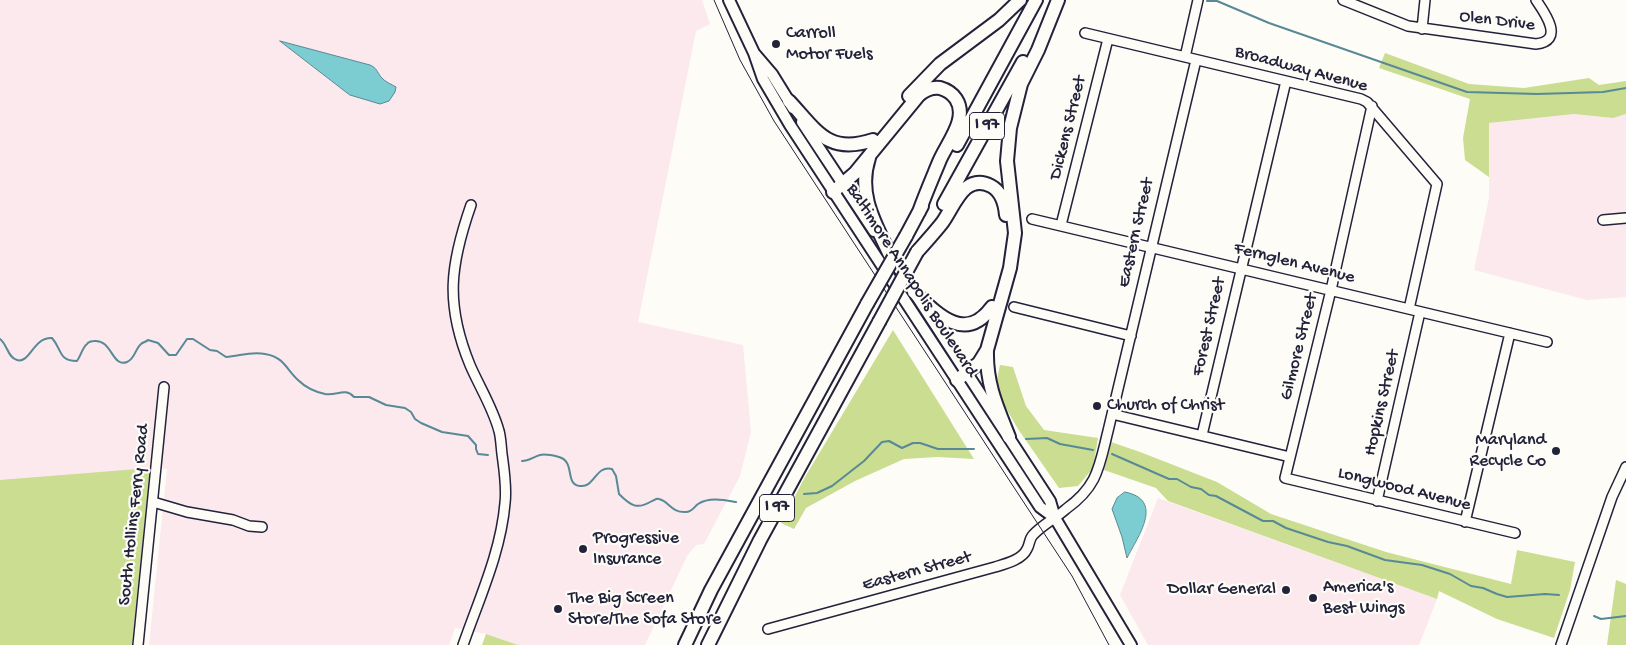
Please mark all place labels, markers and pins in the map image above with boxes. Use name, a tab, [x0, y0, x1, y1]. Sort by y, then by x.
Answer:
place label: Carroll Motor Fuels	[786, 23, 873, 66]
marker: Carroll Motor Fuels	[770, 38, 782, 50]
place label: Church of Christ	[1107, 395, 1224, 417]
marker: Church of Christ	[1091, 400, 1103, 412]
place label: Maryland Recycle Co	[1470, 430, 1546, 472]
marker: Maryland Recycle Co	[1550, 445, 1562, 457]
place label: Progressive Insurance	[593, 528, 679, 570]
marker: Progressive Insurance	[577, 543, 589, 555]
place label: America's Best Wings	[1323, 577, 1404, 620]
place label: Dollar General	[1168, 579, 1276, 601]
marker: Dollar General	[1280, 584, 1292, 596]
place label: The Big Screen Store/The Sofa Store	[568, 588, 721, 630]
marker: America's Best Wings	[1307, 592, 1319, 604]
marker: The Big Screen Store/The Sofa Store	[552, 603, 564, 615]

